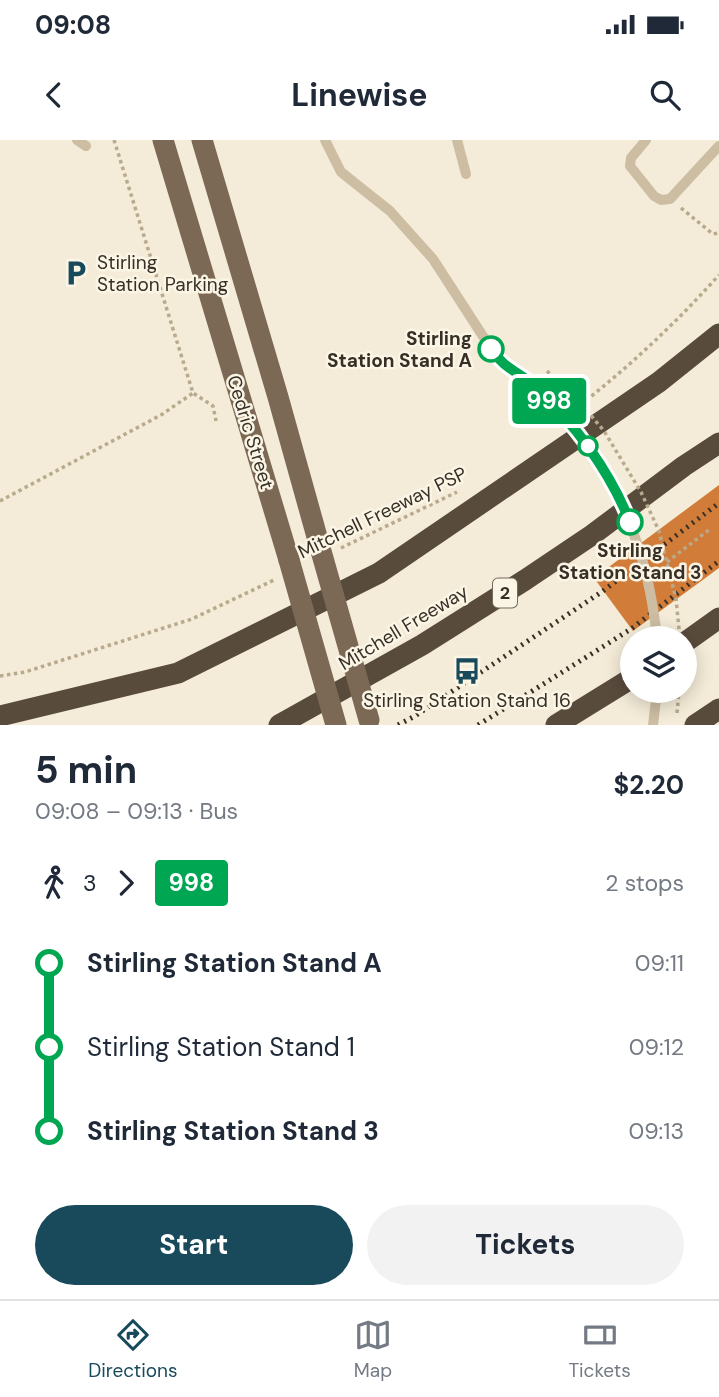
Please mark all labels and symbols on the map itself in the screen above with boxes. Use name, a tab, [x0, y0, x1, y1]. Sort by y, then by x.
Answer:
place label: Stirling Station Parking	[97, 250, 229, 297]
parking icon: Stirling Station Parking	[61, 258, 91, 288]
place label: Stirling Station Stand A	[327, 326, 473, 373]
marker: Stirling Station Stand A	[478, 336, 504, 362]
street label: Cedric Street	[221, 372, 280, 492]
line badge: 998	[509, 378, 589, 424]
unlabelled marker	[578, 436, 598, 456]
street label: Mitchell Freeway PSP	[294, 461, 471, 564]
marker: Stirling Station Stand 3	[617, 509, 643, 535]
place label: Stirling Station Stand 3	[559, 538, 701, 585]
road number: 2	[493, 578, 517, 607]
street label: Mitchell Freeway	[334, 579, 473, 676]
bus stop icon: Stirling Station Stand 16	[452, 656, 482, 686]
place label: Stirling Station Stand 16	[363, 688, 571, 713]

